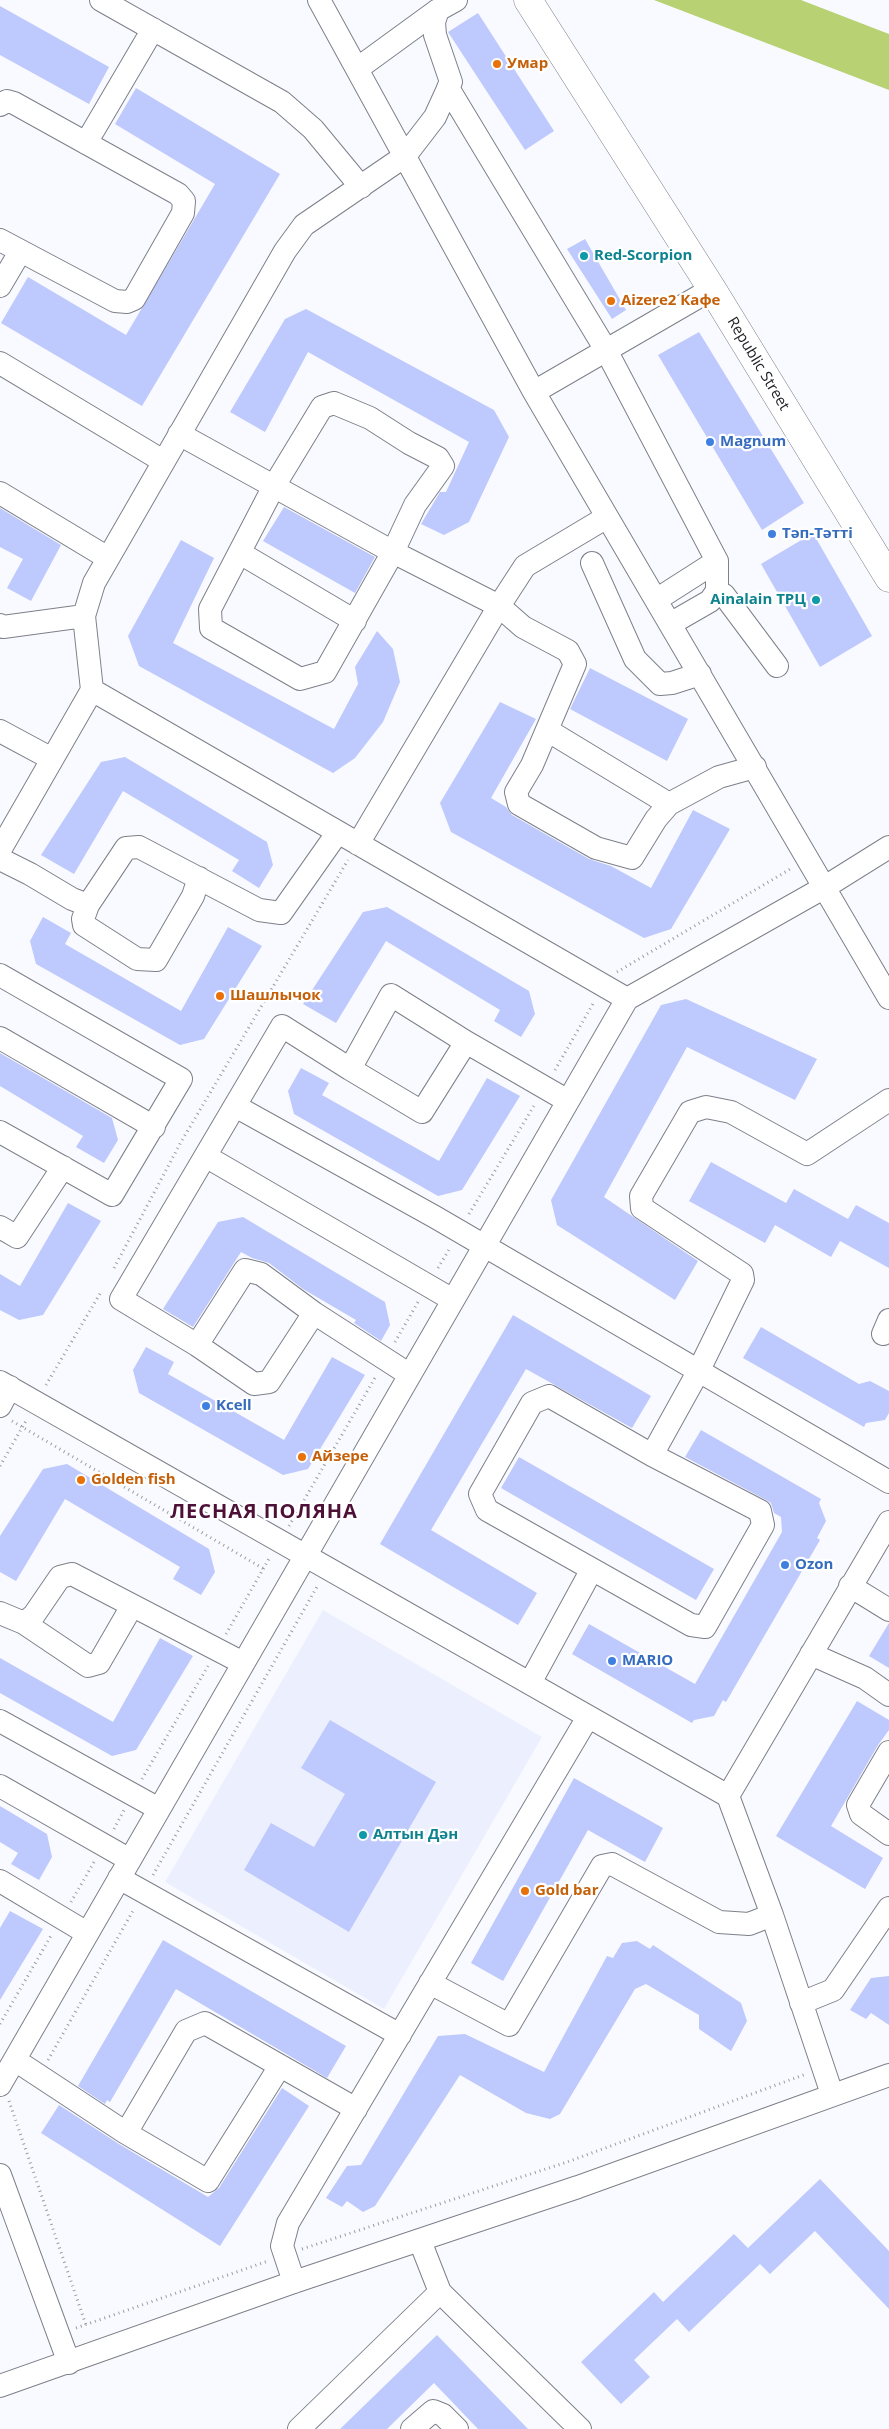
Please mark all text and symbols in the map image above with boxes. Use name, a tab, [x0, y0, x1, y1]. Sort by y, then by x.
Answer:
place label: Умар	[507, 55, 548, 73]
marker: Умар	[491, 58, 503, 70]
place label: Red-Scorpion	[594, 247, 692, 265]
marker: Red-Scorpion	[578, 250, 590, 262]
place label: Aizere2 Кафе	[621, 292, 720, 310]
marker: Aizere2 Кафе	[605, 295, 617, 307]
street label: Republic Street	[723, 314, 793, 414]
place label: Magnum	[720, 433, 786, 451]
marker: Magnum	[704, 436, 716, 448]
place label: Тәп-Тәтті	[782, 525, 853, 543]
marker: Тәп-Тәтті	[766, 528, 778, 540]
place label: Ainalain ТРЦ	[710, 591, 806, 609]
marker: Ainalain ТРЦ	[810, 594, 822, 606]
place label: Шашлычок	[230, 987, 321, 1005]
marker: Шашлычок	[214, 990, 226, 1002]
place label: Kcell	[216, 1397, 252, 1415]
marker: Kcell	[200, 1400, 212, 1412]
place label: Айзере	[312, 1448, 369, 1466]
marker: Айзере	[296, 1451, 308, 1463]
place label: Golden fish	[91, 1471, 176, 1489]
marker: Golden fish	[75, 1474, 87, 1486]
district label: ЛЕСНАЯ ПОЛЯНА	[169, 1500, 359, 1524]
place label: Ozon	[795, 1556, 833, 1574]
marker: Ozon	[779, 1559, 791, 1571]
place label: MARIO	[622, 1652, 673, 1670]
marker: MARIO	[606, 1655, 618, 1667]
place label: Алтын Дән	[373, 1826, 458, 1844]
marker: Алтын Дән	[357, 1829, 369, 1841]
place label: Gold bar	[535, 1882, 598, 1900]
marker: Gold bar	[519, 1885, 531, 1897]

